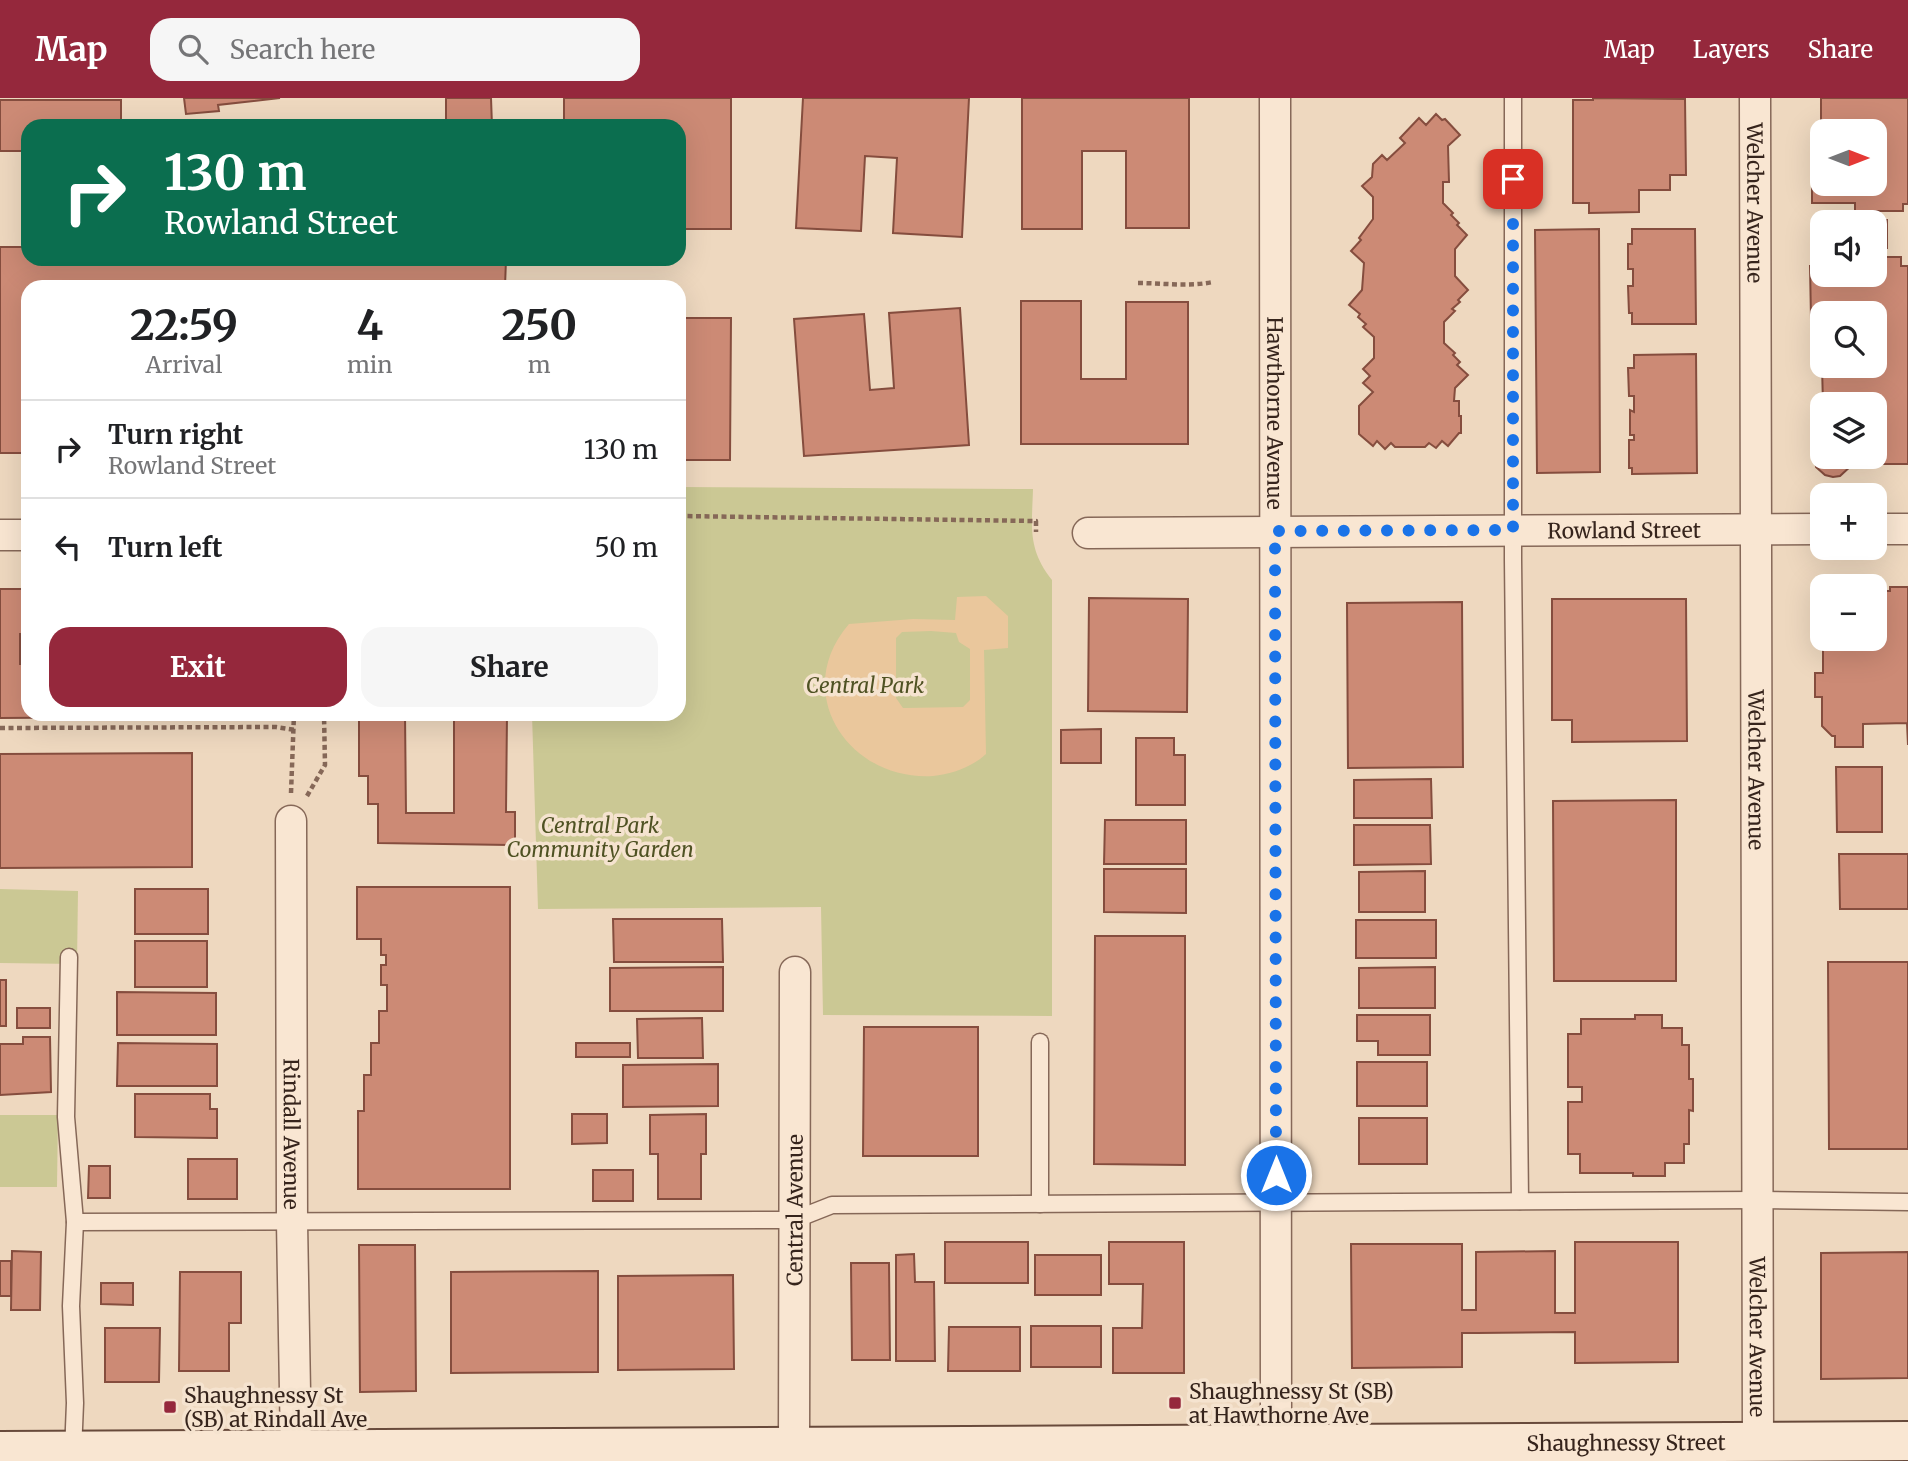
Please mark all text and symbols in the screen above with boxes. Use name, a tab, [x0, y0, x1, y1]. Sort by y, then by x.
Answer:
search box	[150, 18, 640, 81]
text: Map	[35, 29, 108, 70]
icon: search	[174, 30, 212, 68]
text: Search here	[230, 33, 375, 66]
text: Map	[1604, 34, 1655, 65]
text: Layers	[1693, 34, 1769, 65]
text: Share	[1807, 34, 1873, 65]
north arrow	[1810, 119, 1886, 196]
map controls	[1810, 119, 1887, 651]
street label: Welcher Avenue	[1742, 122, 1769, 283]
text: 130 m	[164, 142, 307, 203]
icon: right	[49, 147, 140, 238]
pin	[1483, 149, 1543, 209]
icon: arrive	[1494, 160, 1532, 198]
text: Rowland Street	[164, 203, 398, 243]
button: sound	[1810, 210, 1887, 287]
text: 22:59	[130, 299, 238, 351]
text: 4	[356, 299, 383, 351]
text: 250	[501, 299, 577, 351]
button: search	[1810, 301, 1887, 378]
street label: Hawthorne Avenue	[1262, 316, 1289, 510]
text: Arrival	[146, 350, 222, 379]
text: min	[347, 350, 393, 379]
text: m	[528, 350, 551, 379]
button: layers	[1810, 392, 1887, 469]
text: Turn right	[108, 418, 243, 451]
icon: right	[49, 430, 87, 468]
text: 130 m	[584, 433, 658, 466]
text: Rowland Street	[108, 451, 276, 480]
button: +	[1810, 483, 1887, 560]
street label: Rowland Street	[1547, 516, 1701, 544]
icon: left	[49, 528, 87, 566]
text: Turn left	[108, 531, 222, 564]
text: 50 m	[594, 531, 658, 564]
button: −	[1810, 574, 1887, 651]
button: Exit	[49, 627, 347, 707]
button: Share	[361, 627, 658, 707]
park label: Central Park	[806, 672, 925, 699]
street label: Welcher Avenue	[1743, 689, 1770, 850]
park label: Central Park Community Garden	[506, 812, 694, 863]
street label: Rindall Avenue	[278, 1058, 305, 1210]
street label: Central Avenue	[781, 1134, 808, 1286]
position arrow	[1239, 1138, 1313, 1212]
street label: Welcher Avenue	[1744, 1256, 1771, 1417]
place label: Shaughnessy St (SB) at Hawthorne Ave	[1189, 1378, 1394, 1429]
place label: Shaughnessy St (SB) at Rindall Ave	[184, 1382, 367, 1433]
marker: Shaughnessy St (SB) at Hawthorne Ave	[1167, 1395, 1183, 1411]
marker: Shaughnessy St (SB) at Rindall Ave	[162, 1399, 178, 1415]
street label: Shaughnessy Street	[1526, 1428, 1726, 1457]

